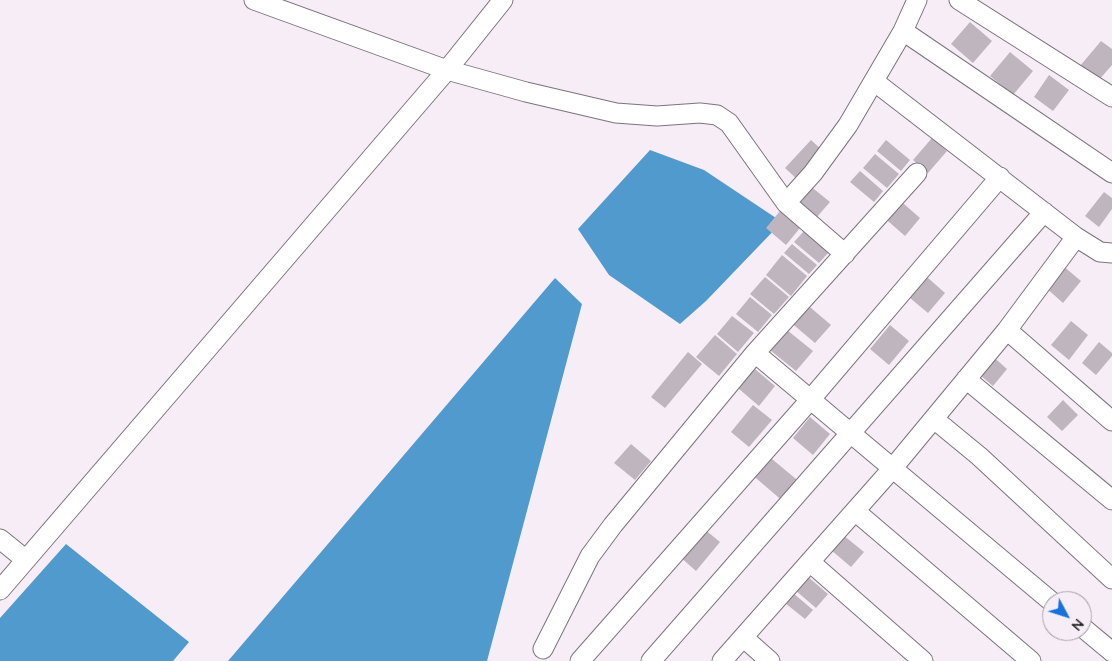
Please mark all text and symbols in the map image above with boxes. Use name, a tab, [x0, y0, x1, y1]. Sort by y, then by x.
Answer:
north arrow	[1042, 591, 1092, 641]
text: N	[1068, 615, 1088, 635]

